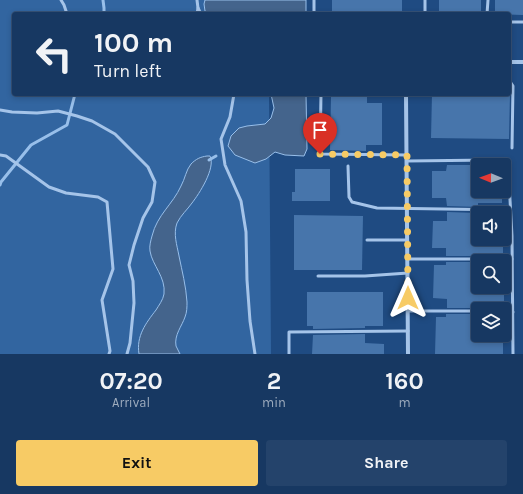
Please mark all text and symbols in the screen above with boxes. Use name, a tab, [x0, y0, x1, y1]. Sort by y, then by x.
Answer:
text: 100 m	[94, 26, 173, 59]
icon: left	[28, 28, 80, 80]
text: Turn left	[94, 60, 162, 82]
pin	[303, 113, 337, 154]
icon: arrive	[309, 119, 331, 141]
north arrow	[471, 158, 511, 198]
map controls	[471, 158, 511, 342]
button: sound	[471, 206, 511, 246]
button: search	[471, 254, 511, 294]
position arrow	[387, 277, 429, 319]
button: layers	[471, 302, 511, 342]
text: 07:20	[99, 367, 163, 395]
text: 2	[267, 367, 281, 395]
text: 160	[385, 367, 424, 395]
text: Arrival	[112, 395, 150, 410]
text: min	[262, 395, 286, 410]
text: m	[398, 395, 411, 410]
button: Exit	[16, 440, 258, 486]
button: Share	[266, 440, 507, 486]

